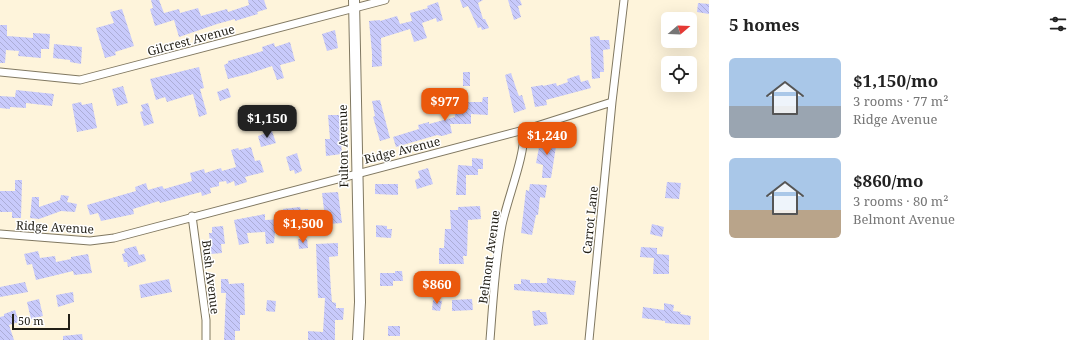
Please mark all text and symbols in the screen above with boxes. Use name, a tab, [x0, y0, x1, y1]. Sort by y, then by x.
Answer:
north arrow	[661, 12, 697, 48]
map controls	[661, 12, 697, 92]
text: 5 homes	[729, 13, 799, 36]
icon: filters	[1047, 13, 1069, 35]
street label: Gilcrest Avenue	[145, 20, 237, 60]
button: locate	[661, 56, 697, 92]
text: $1,150/mo	[853, 69, 938, 92]
icon: home	[761, 74, 809, 122]
pin: $977	[421, 88, 469, 122]
text: $977	[430, 92, 460, 110]
text: 3 rooms · 77 m²	[853, 92, 948, 110]
street label: Fulton Avenue	[334, 104, 352, 188]
pin: $1,150	[234, 105, 300, 139]
text: $1,150	[247, 109, 287, 127]
text: Ridge Avenue	[853, 110, 937, 128]
pin: $1,240	[514, 122, 580, 156]
text: $1,240	[527, 126, 567, 144]
street label: Ridge Avenue	[362, 132, 442, 168]
text: $860/mo	[853, 169, 924, 192]
icon: home	[761, 174, 809, 222]
street label: Carrot Lane	[578, 185, 602, 255]
text: 3 rooms · 80 m²	[853, 192, 948, 210]
street label: Belmont Avenue	[474, 209, 504, 305]
pin: $1,500	[270, 210, 336, 244]
text: Belmont Avenue	[853, 210, 955, 228]
text: $1,500	[283, 214, 323, 232]
street label: Ridge Avenue	[16, 216, 94, 238]
street label: Bush Avenue	[198, 239, 224, 315]
pin: $860	[413, 271, 461, 305]
text: $860	[422, 275, 452, 293]
scale bar	[12, 312, 70, 331]
text: 50 m	[18, 313, 44, 328]

